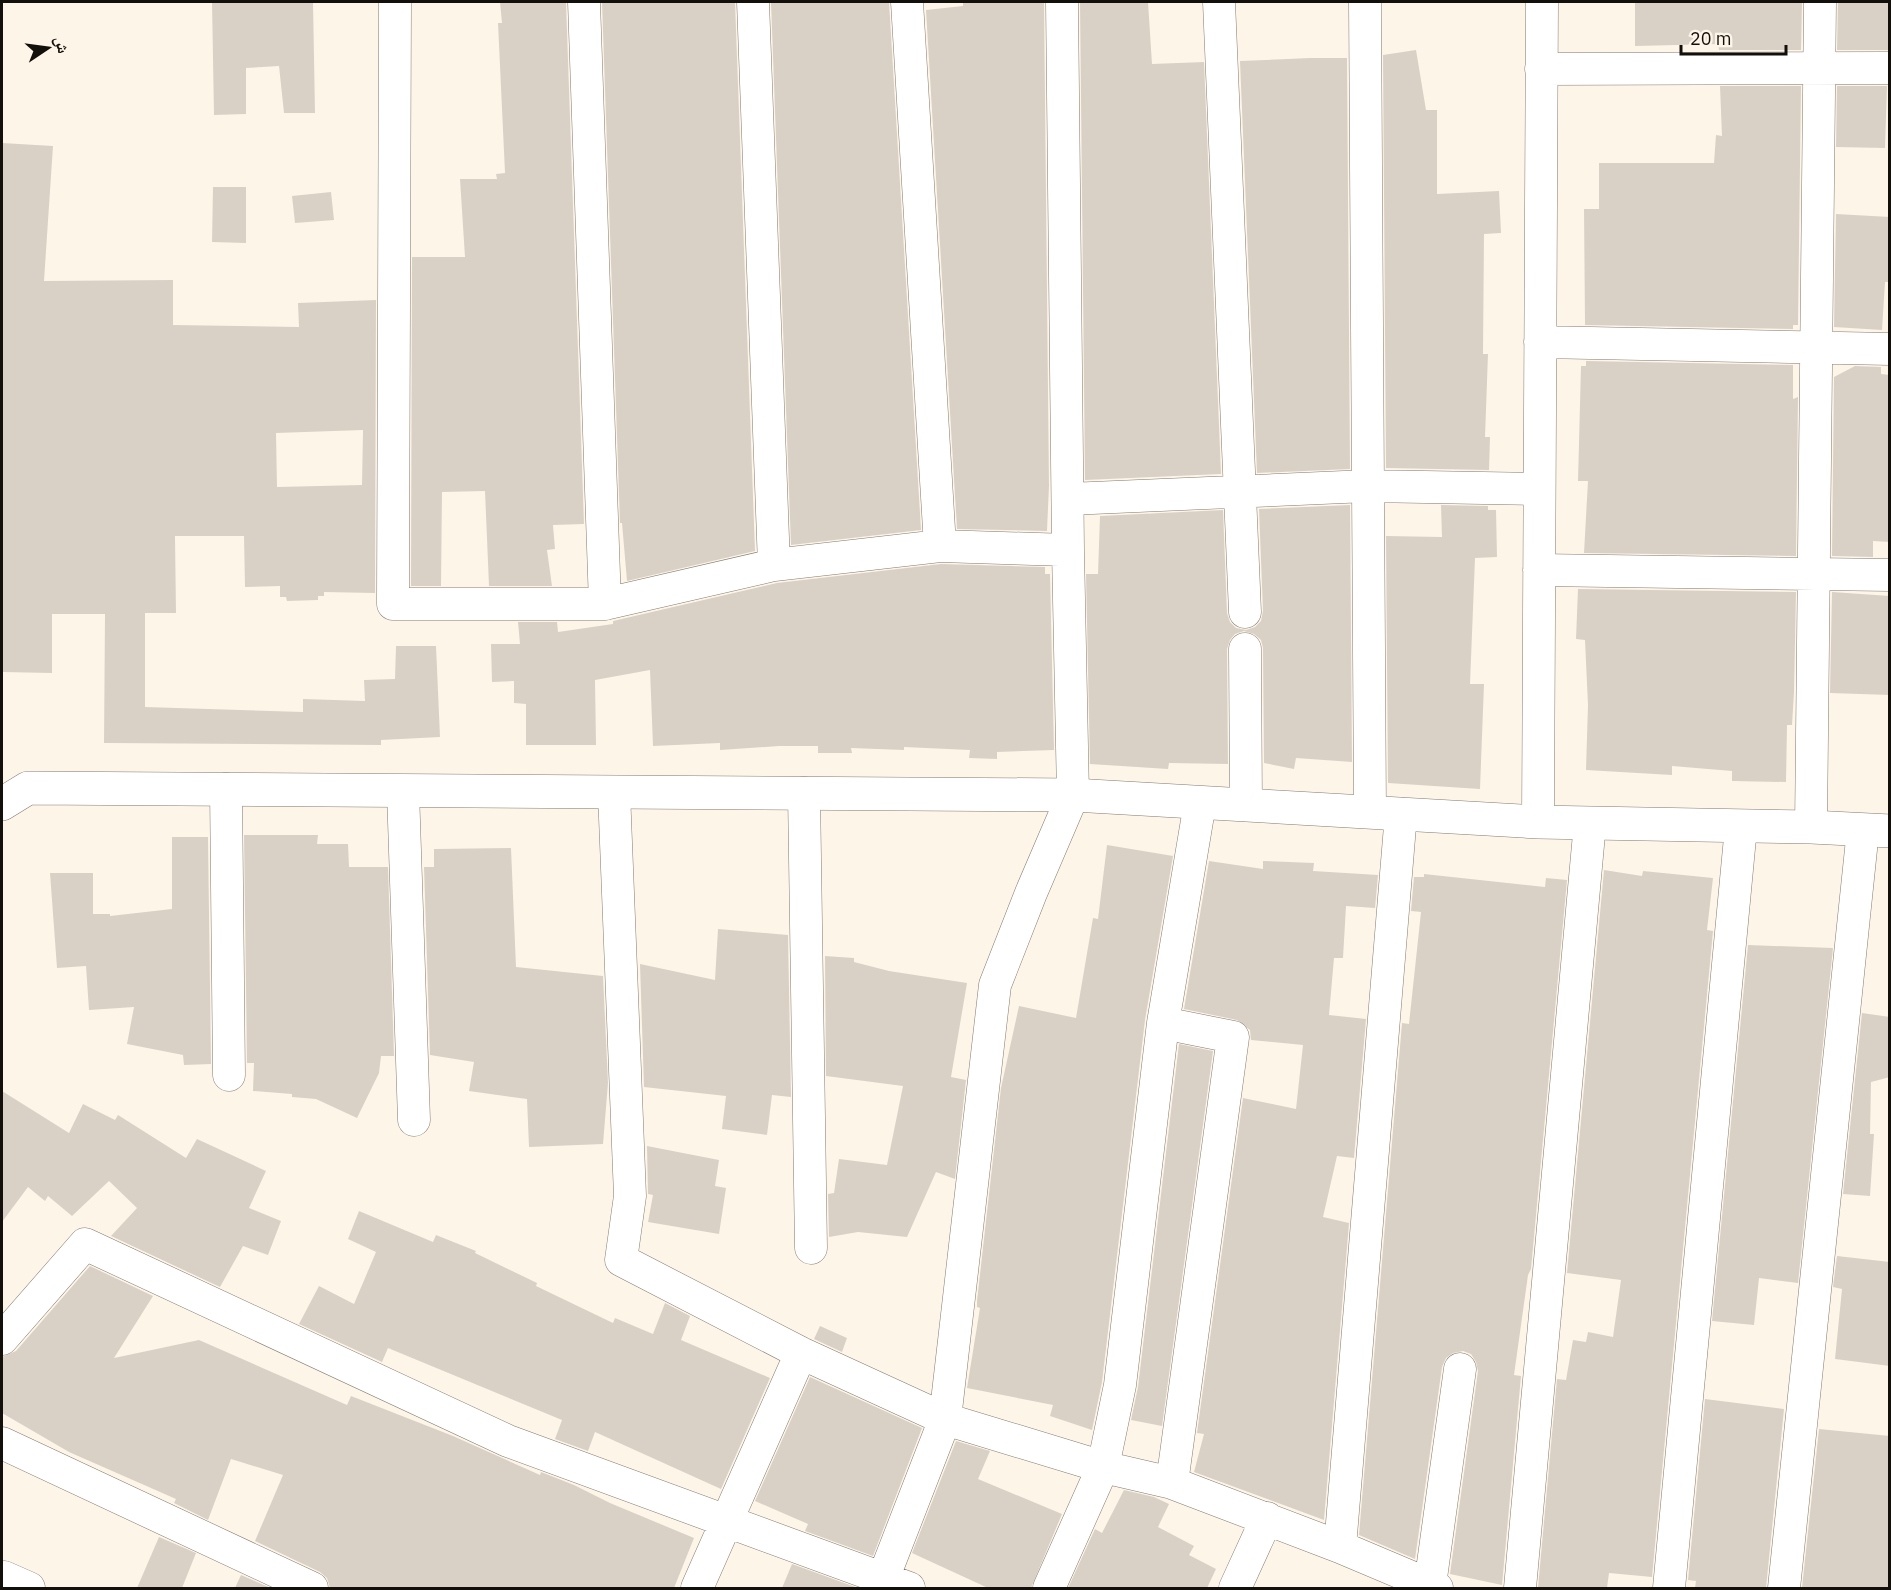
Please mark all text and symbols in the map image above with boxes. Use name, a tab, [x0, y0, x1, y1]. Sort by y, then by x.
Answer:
north arrow	[18, 18, 78, 78]
scale bar	[1681, 18, 1786, 56]
text: 20 m	[1690, 27, 1732, 50]
text: ش	[51, 34, 74, 55]

